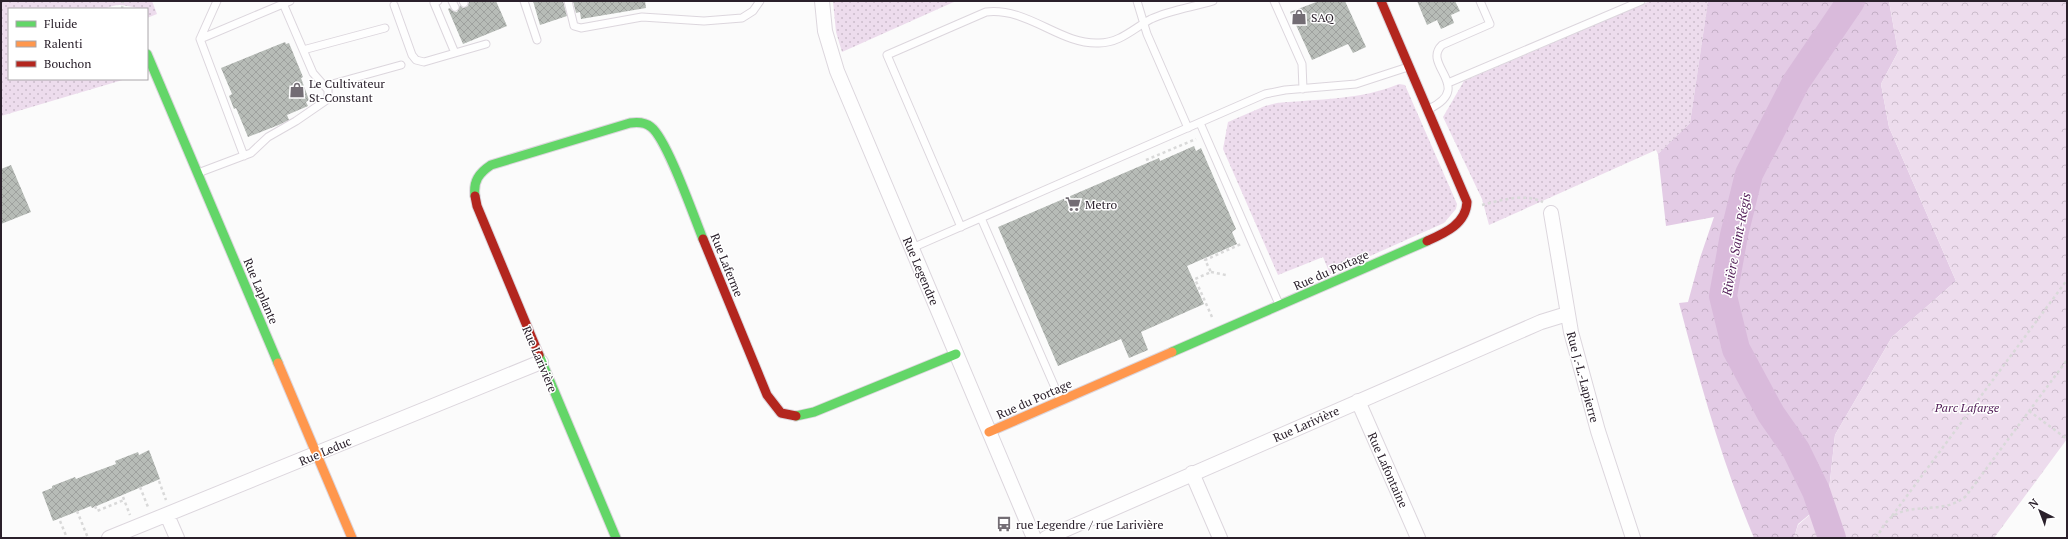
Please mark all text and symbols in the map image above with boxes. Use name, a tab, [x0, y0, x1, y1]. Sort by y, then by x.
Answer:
legend	[8, 8, 148, 80]
shop icon: SAQ	[1290, 8, 1308, 26]
place label: SAQ	[1311, 10, 1335, 25]
text: Fluide	[44, 16, 77, 31]
text: Ralenti	[44, 36, 83, 51]
text: Bouchon	[44, 56, 91, 71]
place label: Le Cultivateur St-Constant	[309, 76, 385, 105]
shop icon: Le Cultivateur St-Constant	[288, 81, 306, 99]
water label: Rivière Saint-Régis	[1717, 191, 1755, 298]
supermarket icon: Metro	[1064, 195, 1082, 213]
place label: Metro	[1085, 197, 1118, 212]
street label: Rue Laferme	[707, 231, 747, 299]
street label: Rue Legendre	[900, 235, 942, 307]
street label: Rue du Portage	[1291, 247, 1371, 293]
street label: Rue Laplante	[240, 256, 282, 326]
street label: Rue Larivière	[519, 324, 561, 394]
street label: Rue J.-L.-Lapierre	[1564, 330, 1602, 424]
street label: Rue du Portage	[994, 376, 1074, 422]
park label: Parc Lafarge	[1934, 400, 2000, 415]
street label: Rue Larivière	[1271, 403, 1341, 445]
street label: Rue Lafontaine	[1365, 430, 1411, 510]
street label: Rue Leduc	[297, 433, 354, 469]
north arrow	[2020, 491, 2060, 531]
text: N	[2026, 495, 2042, 512]
bus stop icon: rue Legendre / rue Larivière	[995, 515, 1013, 533]
place label: rue Legendre / rue Larivière	[1016, 517, 1164, 532]

